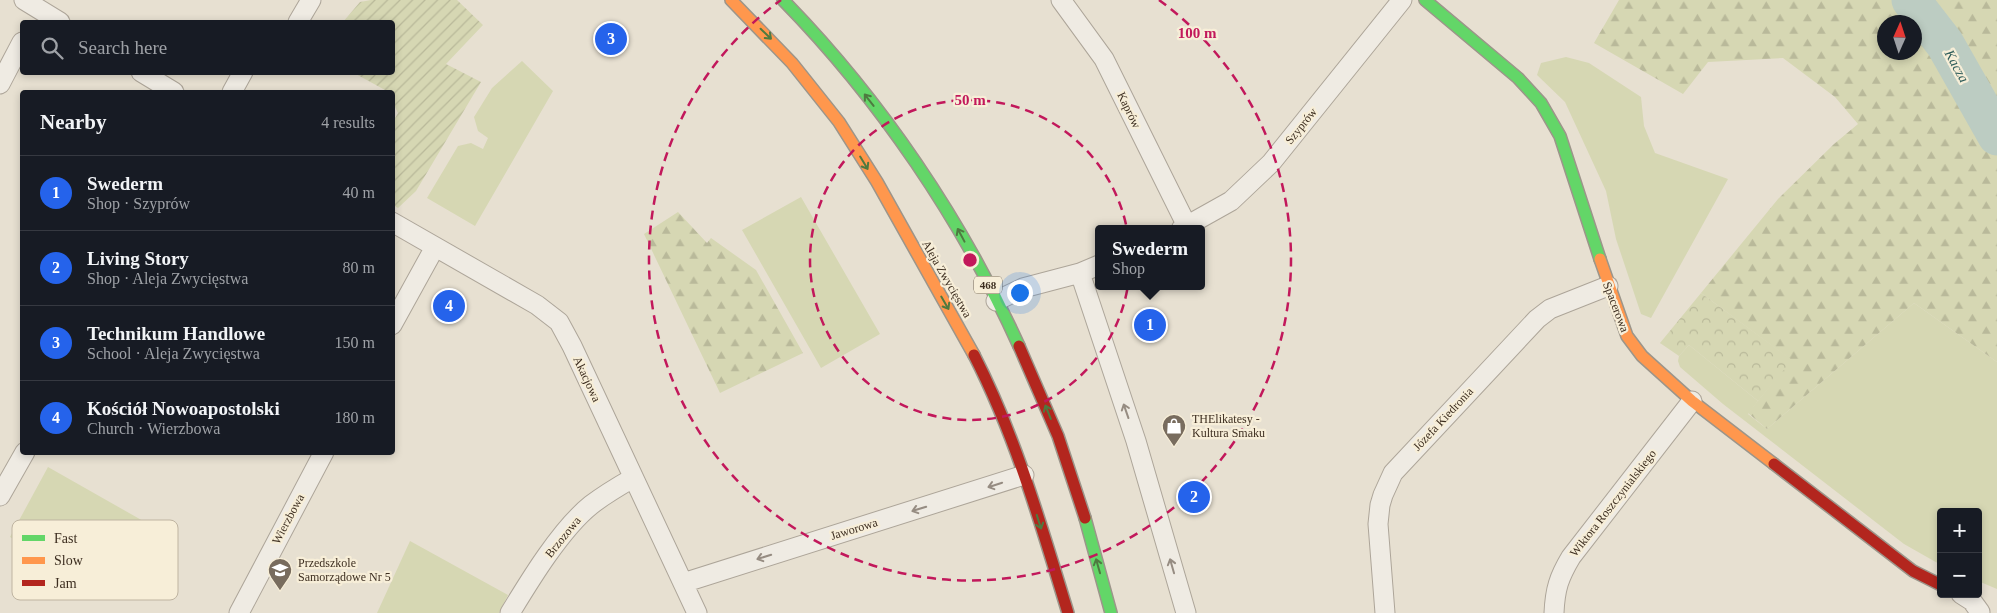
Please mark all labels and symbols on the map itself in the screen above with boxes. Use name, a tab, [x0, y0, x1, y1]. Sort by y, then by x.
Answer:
north arrow	[1877, 15, 1922, 60]
pin: 3	[595, 20, 627, 58]
text: 100 m	[1178, 25, 1217, 41]
one-way arrow	[760, 28, 772, 40]
water label: Kacza	[1941, 46, 1972, 85]
street label: Kaprów	[1114, 90, 1144, 131]
text: 50 m	[954, 92, 986, 108]
one-way arrow	[864, 94, 875, 107]
street label: Szyprów	[1282, 105, 1320, 147]
one-way arrow	[860, 155, 870, 169]
one-way arrow	[956, 227, 966, 242]
street label: Aleja Zwycięstwa	[919, 238, 975, 321]
centre of rings	[961, 251, 979, 269]
road number: 468	[974, 276, 1002, 294]
your location	[1007, 280, 1033, 306]
street label: Spacerowa	[1600, 280, 1632, 335]
pin: 4	[433, 287, 465, 325]
one-way arrow	[941, 296, 951, 310]
pin: 1	[1134, 306, 1166, 344]
street label: Akacjowa	[570, 354, 604, 405]
street label: Józefa Kiedronia	[1410, 384, 1476, 454]
one-way arrow	[1120, 403, 1130, 419]
one-way arrow	[1043, 405, 1052, 420]
place label: THElikatesy - Kultura Smaku	[1192, 412, 1265, 440]
shop icon: THElikatesy - Kultura Smaku	[1161, 413, 1187, 447]
street label: Wiktora Roszczynialskiego	[1567, 447, 1659, 559]
pin: 2	[1178, 478, 1210, 516]
one-way arrow	[987, 480, 1003, 490]
street label: Wierzbowa	[269, 491, 307, 546]
one-way arrow	[911, 504, 927, 514]
street label: Brzozowa	[542, 513, 584, 560]
one-way arrow	[1035, 513, 1044, 529]
street label: Jaworowa	[829, 515, 880, 543]
legend	[12, 520, 178, 600]
text: Fast	[54, 531, 77, 546]
text: Slow	[54, 553, 84, 568]
one-way arrow	[756, 553, 772, 563]
place label: Przedszkole Samorządowe Nr 5	[298, 556, 391, 584]
school or university icon: Przedszkole Samorządowe Nr 5	[267, 557, 293, 591]
one-way arrow	[1093, 558, 1103, 574]
one-way arrow	[1167, 559, 1177, 575]
text: Jam	[54, 576, 77, 591]

